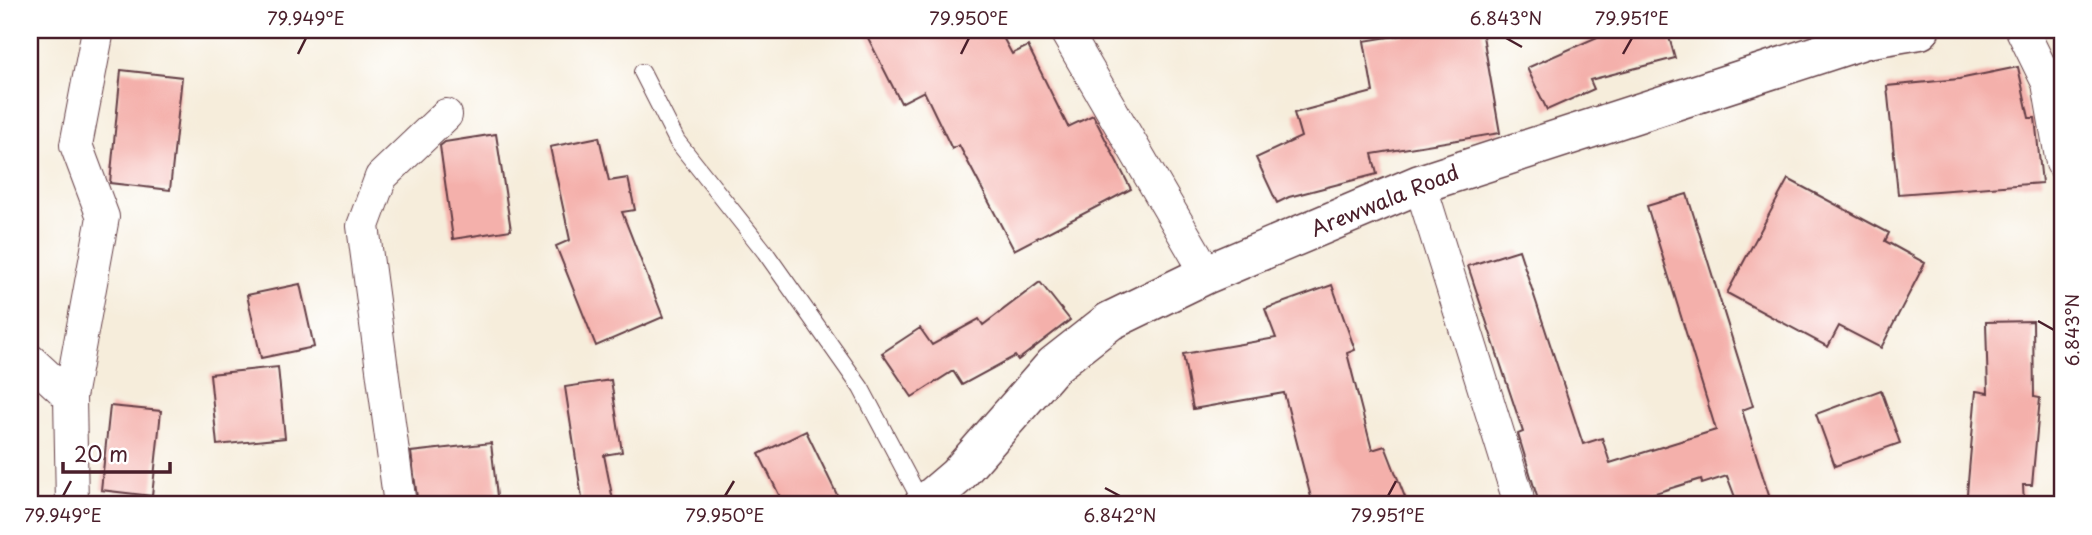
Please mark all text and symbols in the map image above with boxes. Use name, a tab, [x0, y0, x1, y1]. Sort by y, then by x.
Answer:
text: 79.949°E	[267, 4, 345, 31]
text: 79.950°E	[929, 4, 1009, 31]
text: 6.843°N	[1470, 4, 1542, 31]
text: 79.951°E	[1595, 4, 1669, 31]
street label: Arewwala Road	[1305, 155, 1463, 244]
text: 6.843°N	[2058, 294, 2085, 366]
scale bar	[63, 430, 170, 474]
text: 20 m	[74, 437, 128, 469]
text: 79.949°E	[24, 501, 102, 528]
text: 79.950°E	[685, 501, 765, 528]
text: 6.842°N	[1083, 501, 1157, 528]
text: 79.951°E	[1351, 501, 1425, 528]

